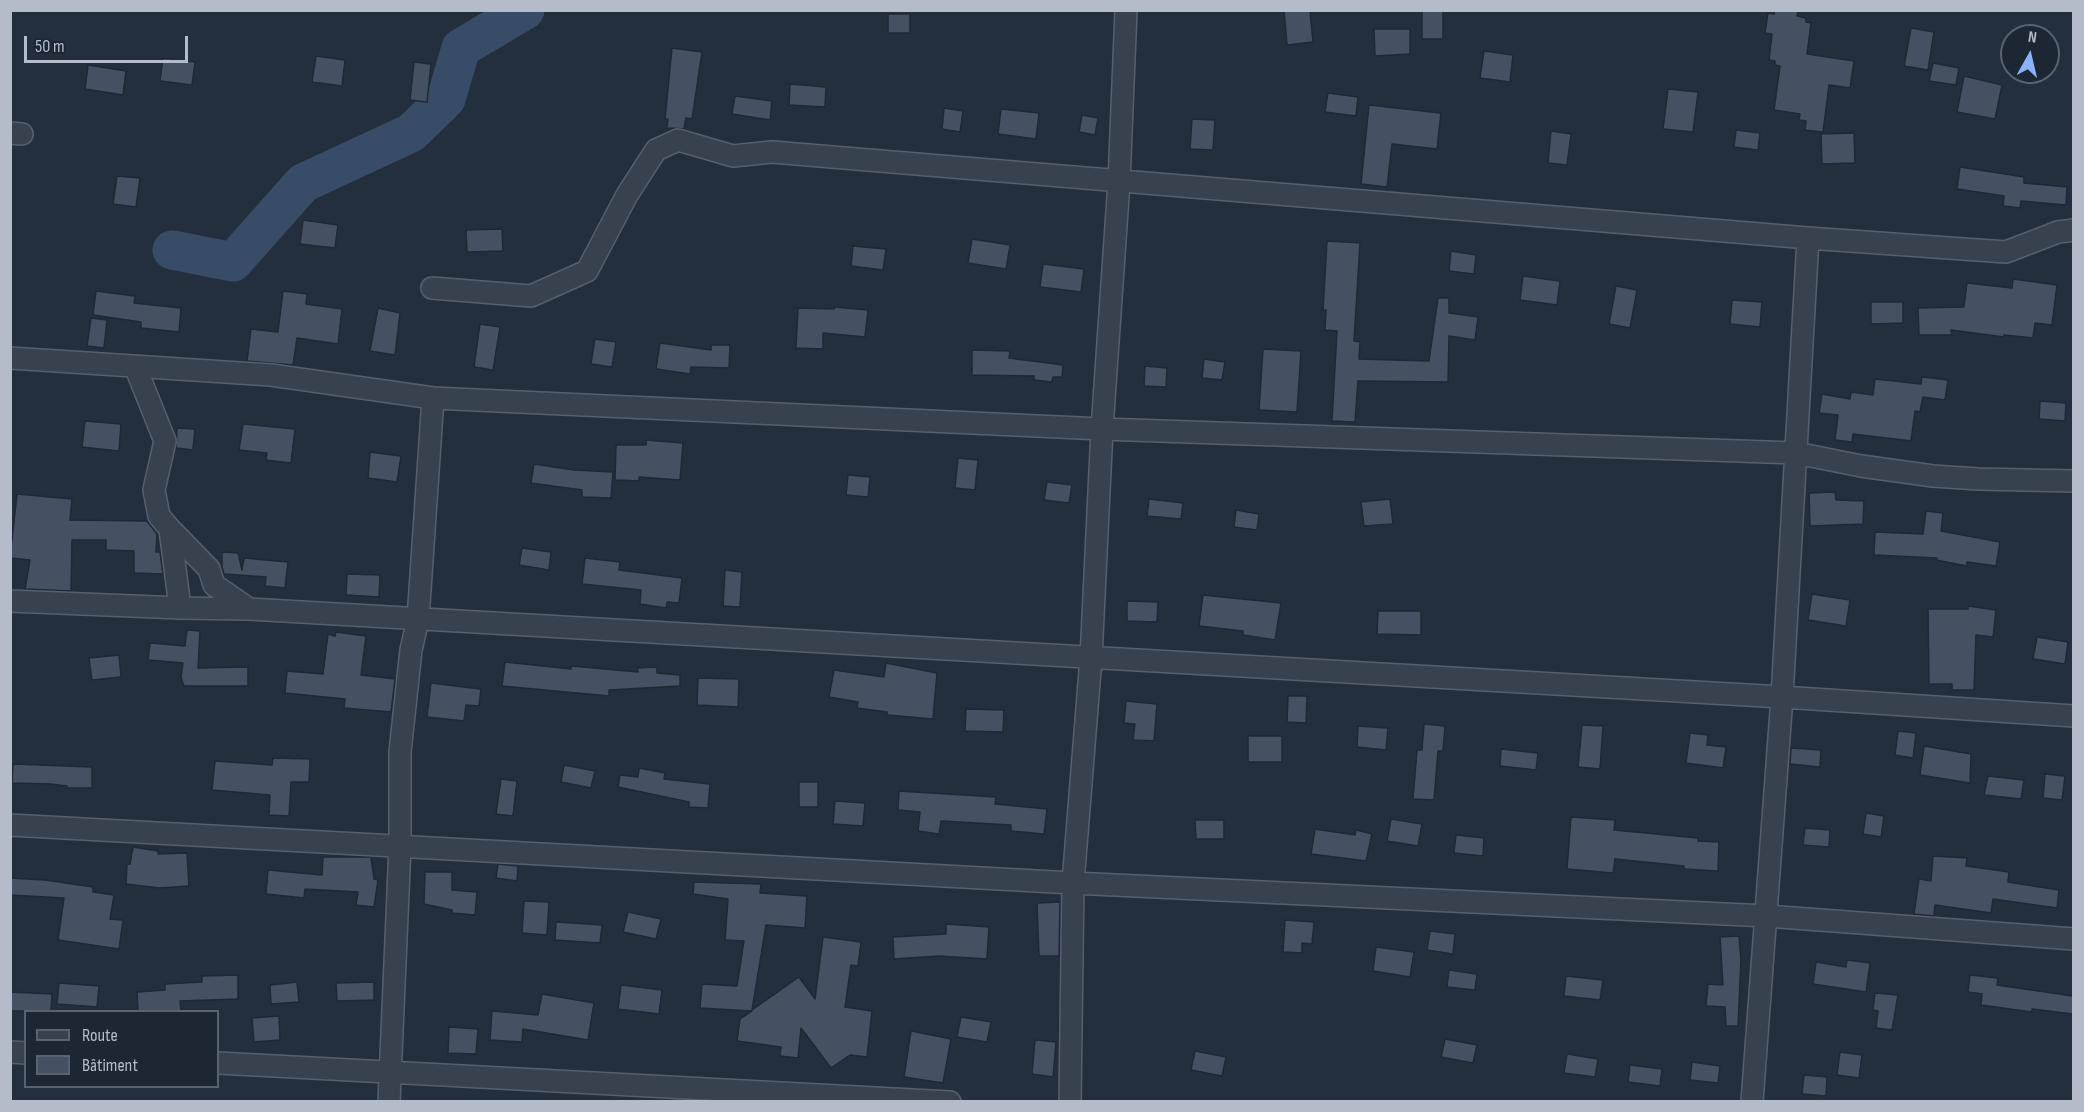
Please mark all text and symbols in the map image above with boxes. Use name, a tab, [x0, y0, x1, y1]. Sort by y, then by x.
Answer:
scale bar	[27, 24, 190, 62]
north arrow	[2000, 24, 2060, 84]
text: N	[2027, 28, 2038, 48]
text: 50 m	[35, 36, 65, 57]
legend	[24, 1010, 219, 1088]
text: Route	[82, 1025, 118, 1046]
text: Bâtiment	[82, 1055, 138, 1076]

